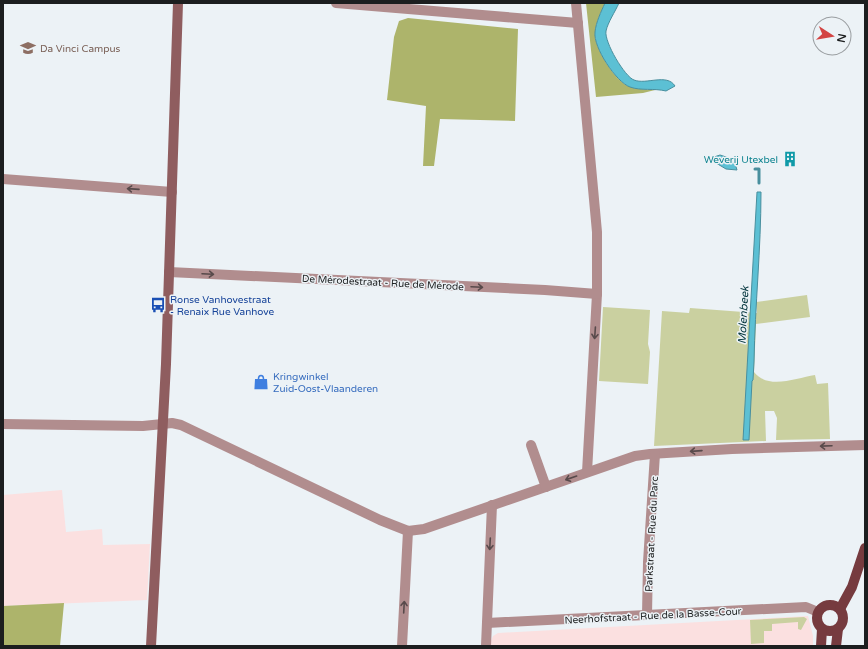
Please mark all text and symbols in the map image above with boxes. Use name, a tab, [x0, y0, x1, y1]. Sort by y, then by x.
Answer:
north arrow	[812, 16, 852, 56]
text: N	[834, 32, 849, 44]
school or university icon: Da Vinci Campus	[19, 39, 37, 57]
place label: Da Vinci Campus	[40, 43, 121, 55]
building icon: Weverij Utexbel	[781, 150, 799, 168]
place label: Weverij Utexbel	[704, 154, 778, 166]
one-way arrow	[127, 186, 140, 193]
one-way arrow	[201, 270, 214, 277]
street label: De Mérodestraat - Rue de Mérode	[302, 273, 465, 293]
one-way arrow	[470, 283, 483, 291]
water label: Molenbeek	[735, 285, 752, 344]
place label: Ronse Vanhovestraat - Renaix Rue Vanhove	[170, 294, 275, 318]
bus stop icon: Ronse Vanhovestraat - Renaix Rue Vanhove	[149, 296, 167, 314]
one-way arrow	[591, 326, 598, 339]
place label: Kringwinkel Zuid-Oost-Vlaanderen	[273, 371, 378, 395]
shop icon: Kringwinkel Zuid-Oost-Vlaanderen	[252, 373, 270, 391]
one-way arrow	[820, 443, 833, 450]
one-way arrow	[690, 447, 703, 455]
one-way arrow	[566, 474, 578, 482]
street label: Parkstraat - Rue du Parc	[643, 476, 661, 592]
one-way arrow	[487, 537, 494, 550]
one-way arrow	[400, 601, 408, 614]
street label: Neerhofstraat - Rue de la Basse-Cour	[564, 605, 742, 627]

